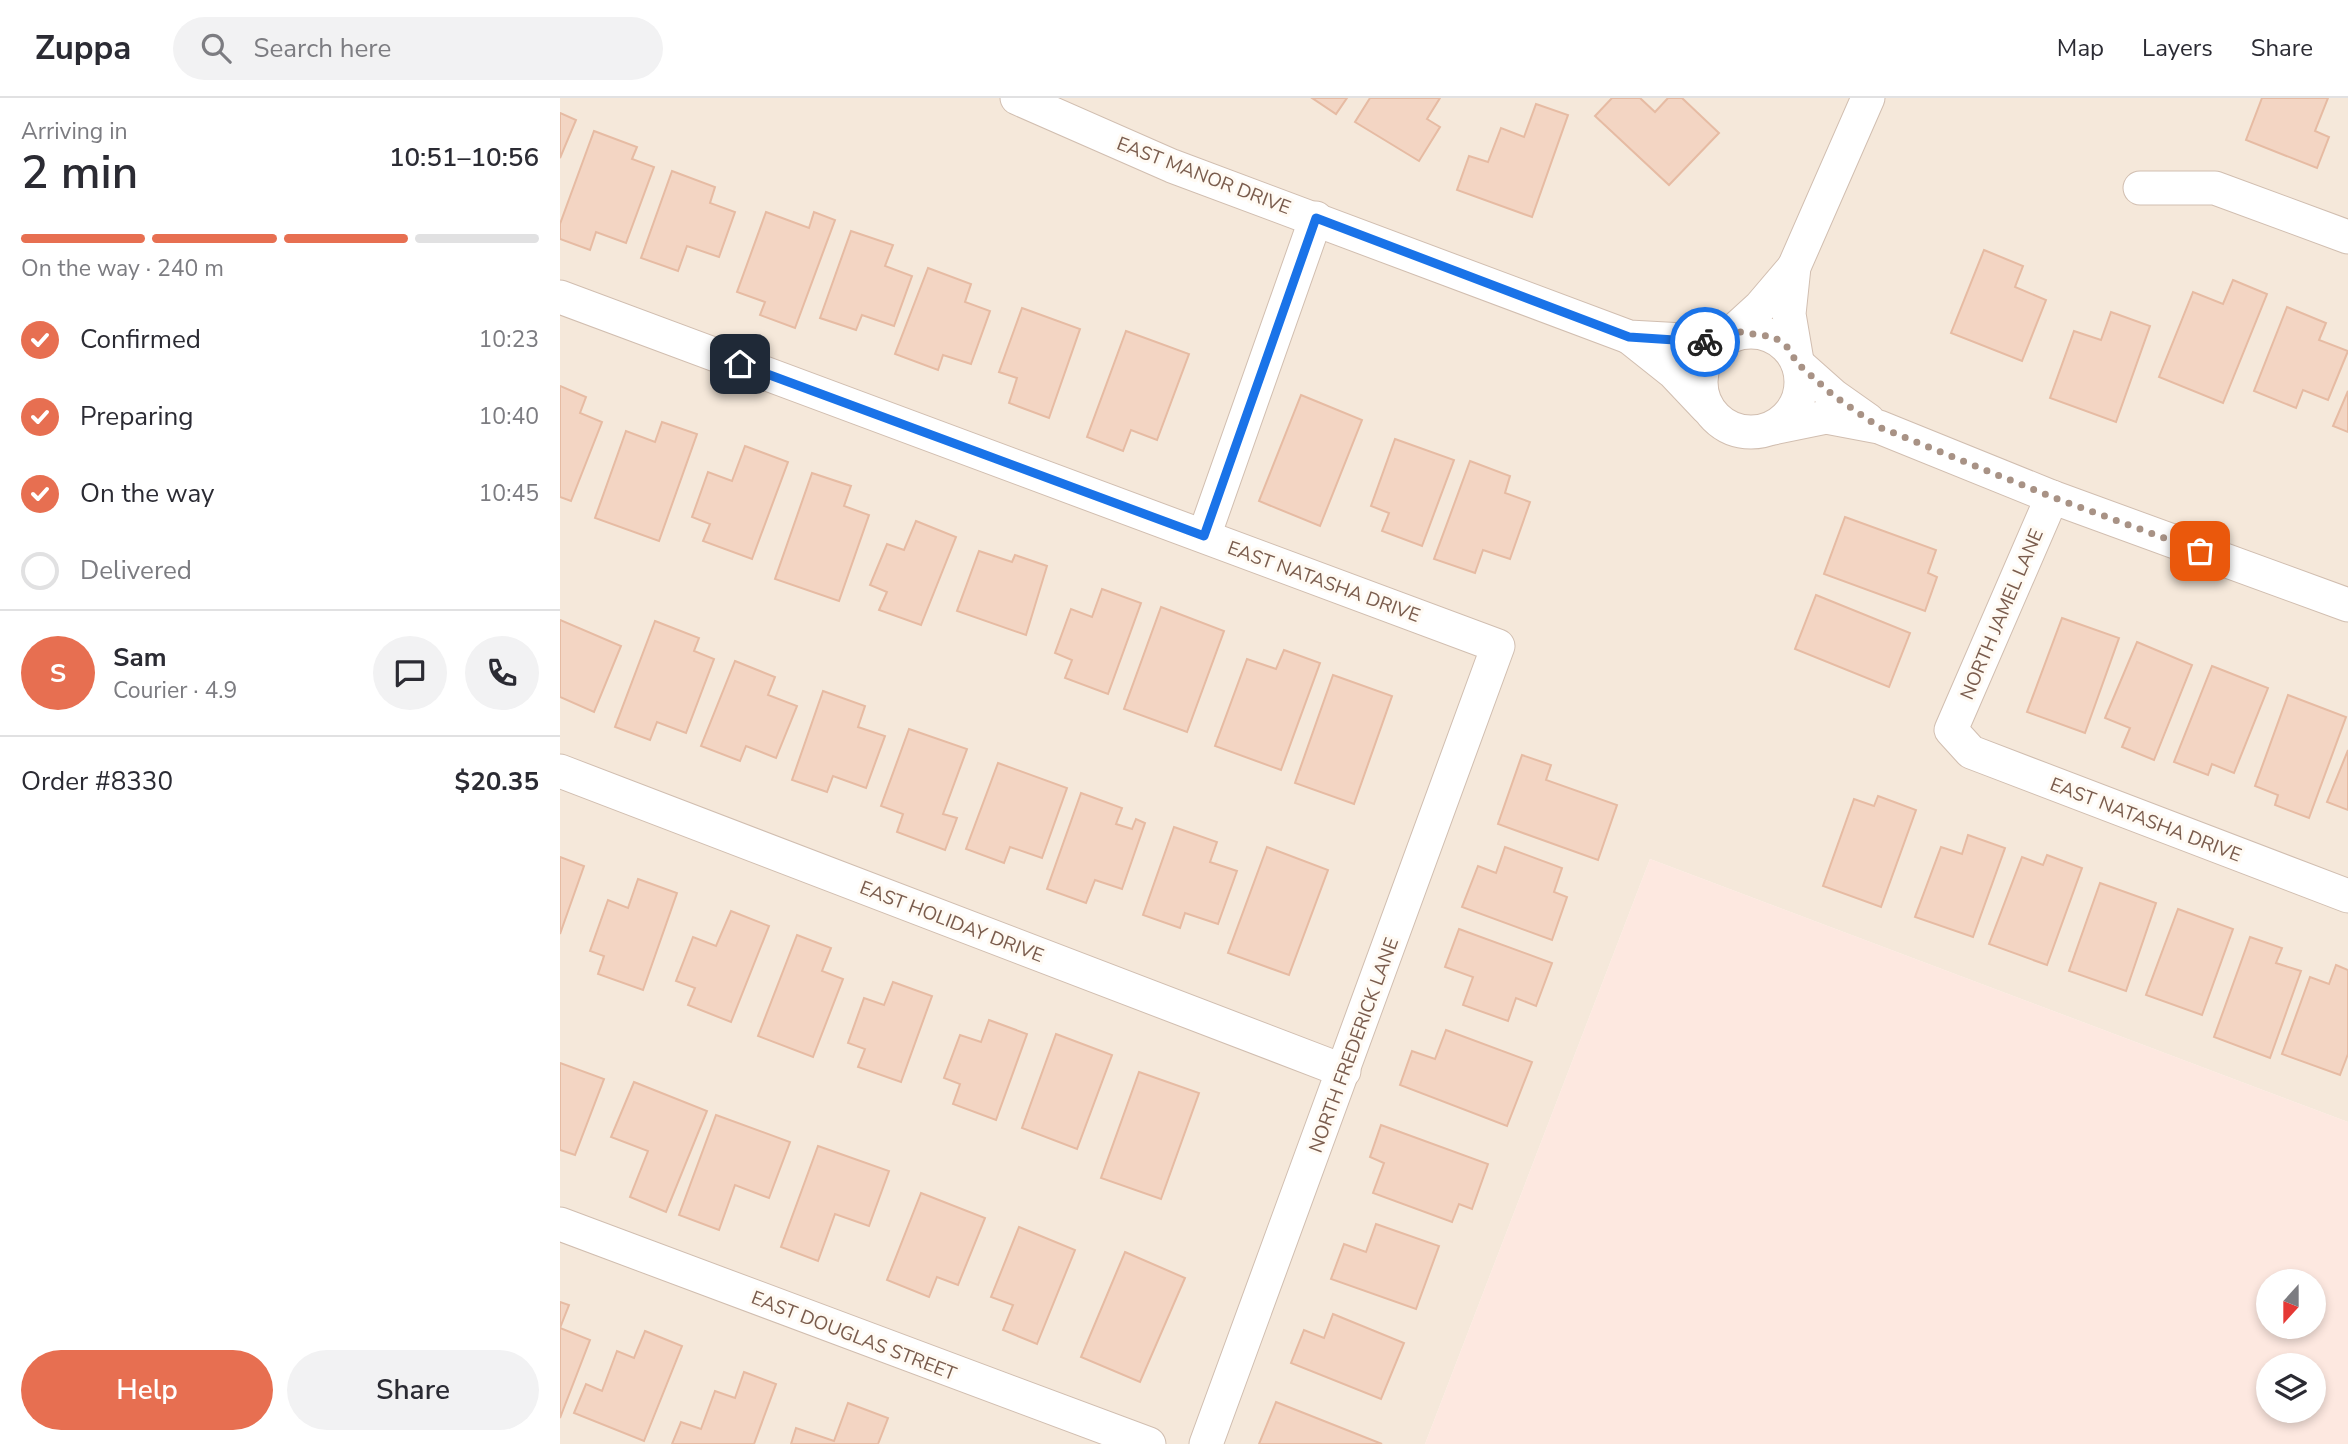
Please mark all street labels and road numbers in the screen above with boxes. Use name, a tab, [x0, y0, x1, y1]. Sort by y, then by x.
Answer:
street label: EAST MANOR DRIVE	[1113, 131, 1294, 221]
street label: NORTH JAMEL LANE	[1954, 525, 2050, 704]
street label: EAST NATASHA DRIVE	[1224, 535, 1424, 629]
street label: EAST NATASHA DRIVE	[2046, 771, 2245, 868]
street label: EAST HOLIDAY DRIVE	[856, 875, 1047, 969]
street label: NORTH FREDERICK LANE	[1303, 934, 1405, 1157]
street label: EAST DOUGLAS STREET	[747, 1285, 960, 1387]

